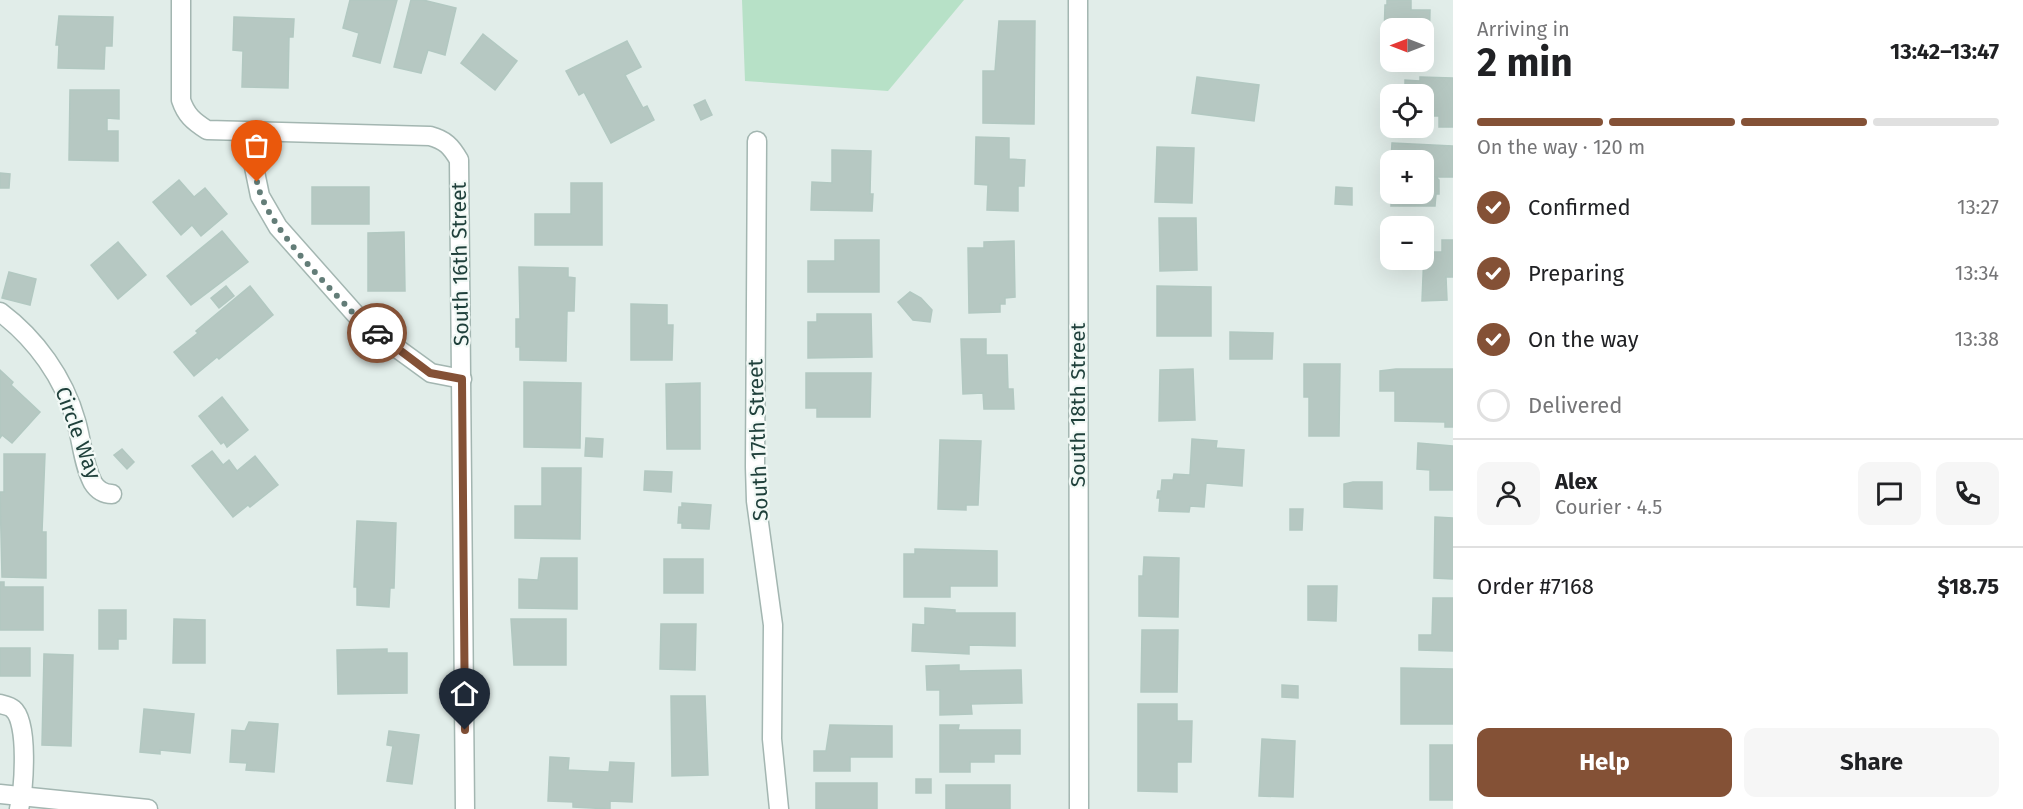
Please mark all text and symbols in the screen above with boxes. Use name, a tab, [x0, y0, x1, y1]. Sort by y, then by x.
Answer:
text: Arriving in	[1477, 17, 1570, 41]
north arrow	[1380, 18, 1434, 72]
map controls	[1380, 18, 1434, 270]
text: 13:42–13:47	[1890, 38, 1999, 65]
text: 2 min	[1477, 40, 1573, 86]
button: locate	[1380, 84, 1434, 138]
pin	[231, 120, 282, 182]
icon: bag	[240, 129, 273, 162]
text: On the way · 120 m	[1477, 135, 1645, 159]
button: +	[1380, 150, 1434, 204]
street label: South 16th Street	[446, 181, 474, 346]
icon: check	[1477, 191, 1510, 224]
text: Confirmed	[1528, 194, 1631, 221]
text: 13:27	[1957, 195, 1999, 219]
button: −	[1380, 216, 1434, 270]
icon: check	[1477, 257, 1510, 290]
text: Preparing	[1528, 260, 1624, 287]
text: 13:34	[1955, 261, 1999, 285]
courier	[347, 303, 407, 363]
icon: car	[361, 317, 394, 350]
street label: South 18th Street	[1065, 322, 1091, 487]
icon: check	[1477, 323, 1510, 356]
text: On the way	[1528, 326, 1639, 353]
text: 13:38	[1954, 327, 1999, 351]
street label: South 17th Street	[742, 358, 774, 522]
street label: Circle Way	[49, 383, 107, 483]
text: Delivered	[1528, 392, 1623, 419]
button: person	[1477, 462, 1540, 525]
button: chat	[1858, 462, 1921, 525]
button: phone	[1936, 462, 1999, 525]
text: Alex	[1555, 468, 1598, 495]
text: Courier · 4.5	[1555, 495, 1662, 519]
text: Order #7168	[1477, 573, 1594, 600]
text: $18.75	[1938, 573, 1999, 600]
pin	[439, 668, 490, 730]
icon: home	[448, 677, 481, 710]
button: Help	[1477, 728, 1732, 797]
button: Share	[1744, 728, 1999, 797]

